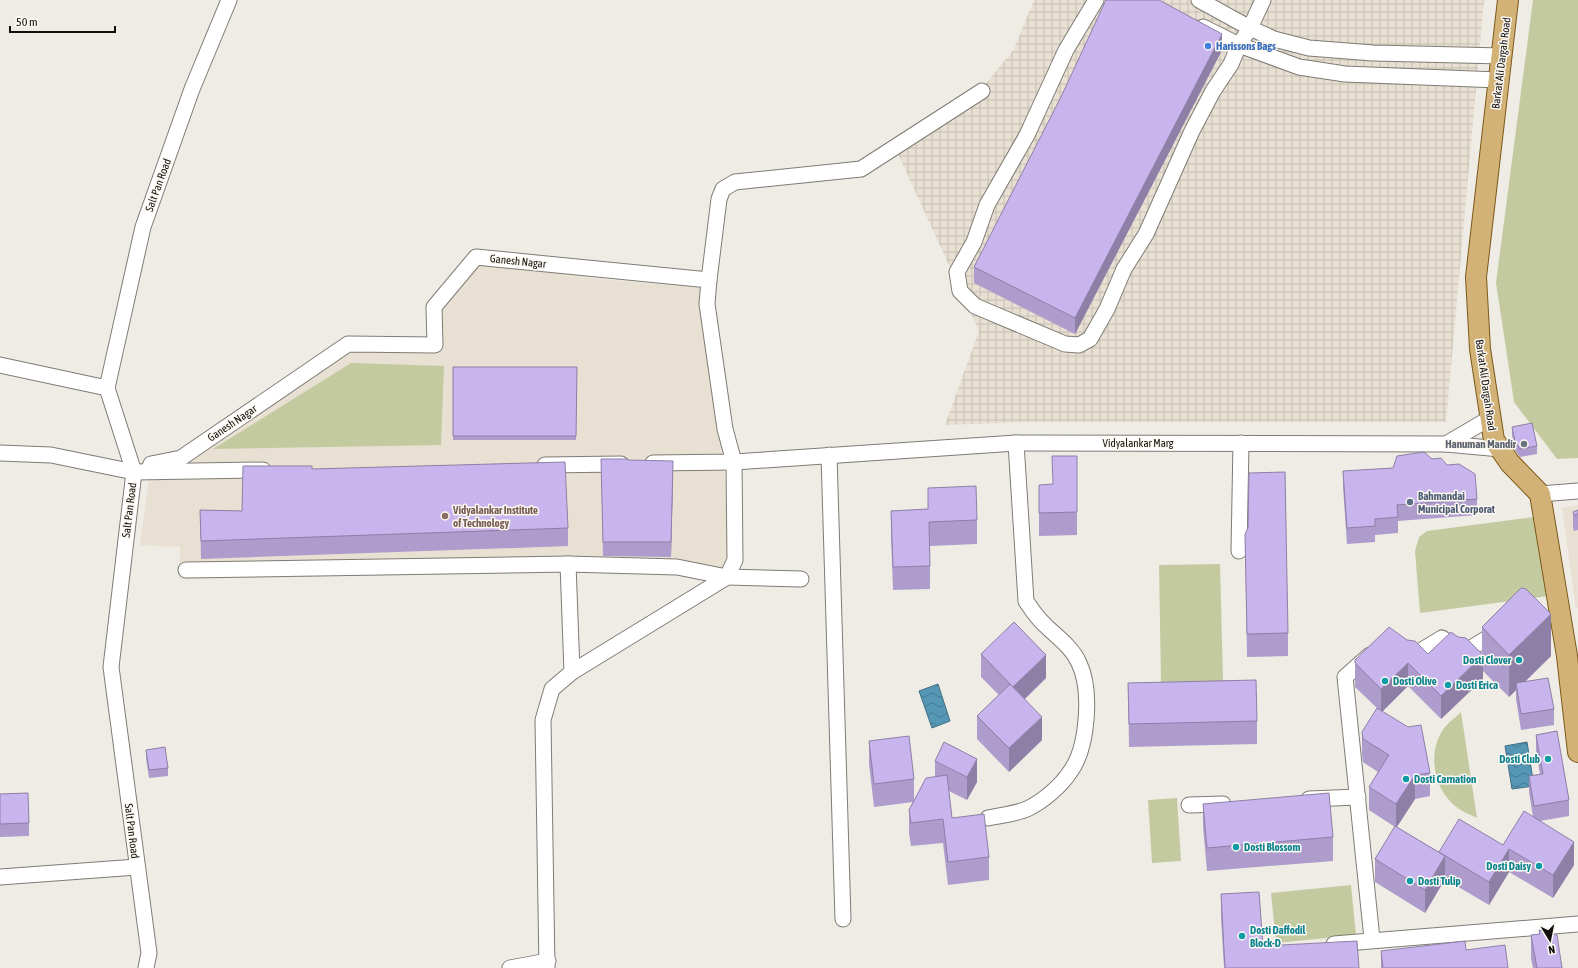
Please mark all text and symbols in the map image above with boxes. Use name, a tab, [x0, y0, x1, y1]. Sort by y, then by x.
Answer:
scale bar	[10, 8, 115, 34]
text: 50 m	[16, 15, 38, 29]
street label: Barkat Ali Dargah Road	[1489, 17, 1513, 109]
place label: Harissons Bags	[1216, 40, 1276, 52]
marker: Harissons Bags	[1203, 41, 1213, 51]
street label: Salt Pan Road	[143, 157, 173, 213]
street label: Ganesh Nagar	[489, 252, 547, 270]
street label: Barkat Ali Dargah Road	[1474, 339, 1498, 431]
street label: Ganesh Nagar	[205, 402, 259, 444]
street label: Vidyalankar Marg	[1103, 437, 1174, 449]
place label: Hanuman Mandir	[1445, 438, 1517, 450]
marker: Hanuman Mandir	[1519, 439, 1529, 449]
street label: Salt Pan Road	[120, 482, 138, 538]
place label: Bahmandai Municipal Corporat	[1418, 490, 1496, 515]
marker: Bahmandai Municipal Corporat	[1405, 497, 1415, 507]
place label: Vidyalankar Institute of Technology	[452, 504, 538, 529]
marker: Vidyalankar Institute of Technology	[440, 511, 450, 521]
place label: Dosti Clover	[1463, 654, 1512, 666]
marker: Dosti Clover	[1514, 655, 1524, 665]
place label: Dosti Olive	[1393, 675, 1437, 687]
marker: Dosti Olive	[1380, 676, 1390, 686]
place label: Dosti Erica	[1456, 679, 1498, 691]
marker: Dosti Erica	[1443, 680, 1453, 690]
place label: Dosti Club	[1499, 753, 1540, 765]
marker: Dosti Club	[1543, 754, 1553, 764]
place label: Dosti Carnation	[1414, 773, 1476, 785]
marker: Dosti Carnation	[1401, 774, 1411, 784]
street label: Salt Pan Road	[123, 803, 141, 859]
place label: Dosti Blossom	[1244, 841, 1301, 853]
marker: Dosti Blossom	[1231, 842, 1241, 852]
place label: Dosti Daisy	[1486, 860, 1531, 872]
marker: Dosti Daisy	[1534, 861, 1544, 871]
place label: Dosti Tulip	[1418, 875, 1461, 887]
marker: Dosti Tulip	[1405, 876, 1415, 886]
north arrow	[1530, 920, 1570, 960]
place label: Dosti Daffodil Block-D	[1250, 924, 1307, 949]
marker: Dosti Daffodil Block-D	[1237, 931, 1247, 941]
text: N	[1547, 943, 1556, 956]

